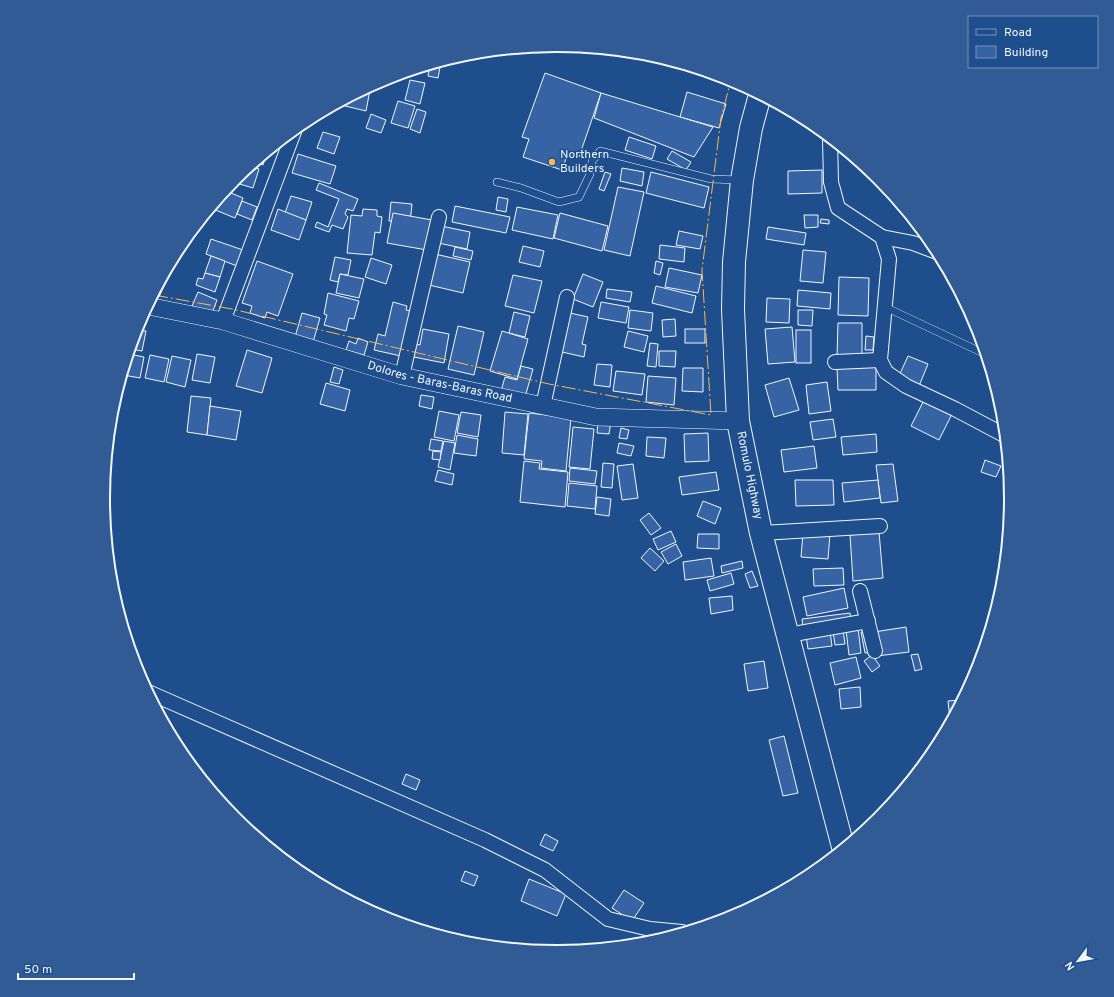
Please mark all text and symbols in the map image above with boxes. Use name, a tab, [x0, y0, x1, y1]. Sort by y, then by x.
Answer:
legend	[968, 16, 1098, 68]
text: Road	[1004, 25, 1032, 41]
text: Building	[1004, 45, 1048, 61]
place label: Northern Builders	[560, 147, 609, 177]
marker: Northern Builders	[547, 157, 557, 167]
street label: Dolores - Baras-Baras Road	[365, 358, 514, 407]
street label: Romulo Highway	[732, 430, 766, 521]
north arrow	[1058, 941, 1098, 981]
scale bar	[18, 955, 134, 981]
text: N	[1062, 959, 1078, 973]
text: 50 m	[24, 962, 52, 978]

